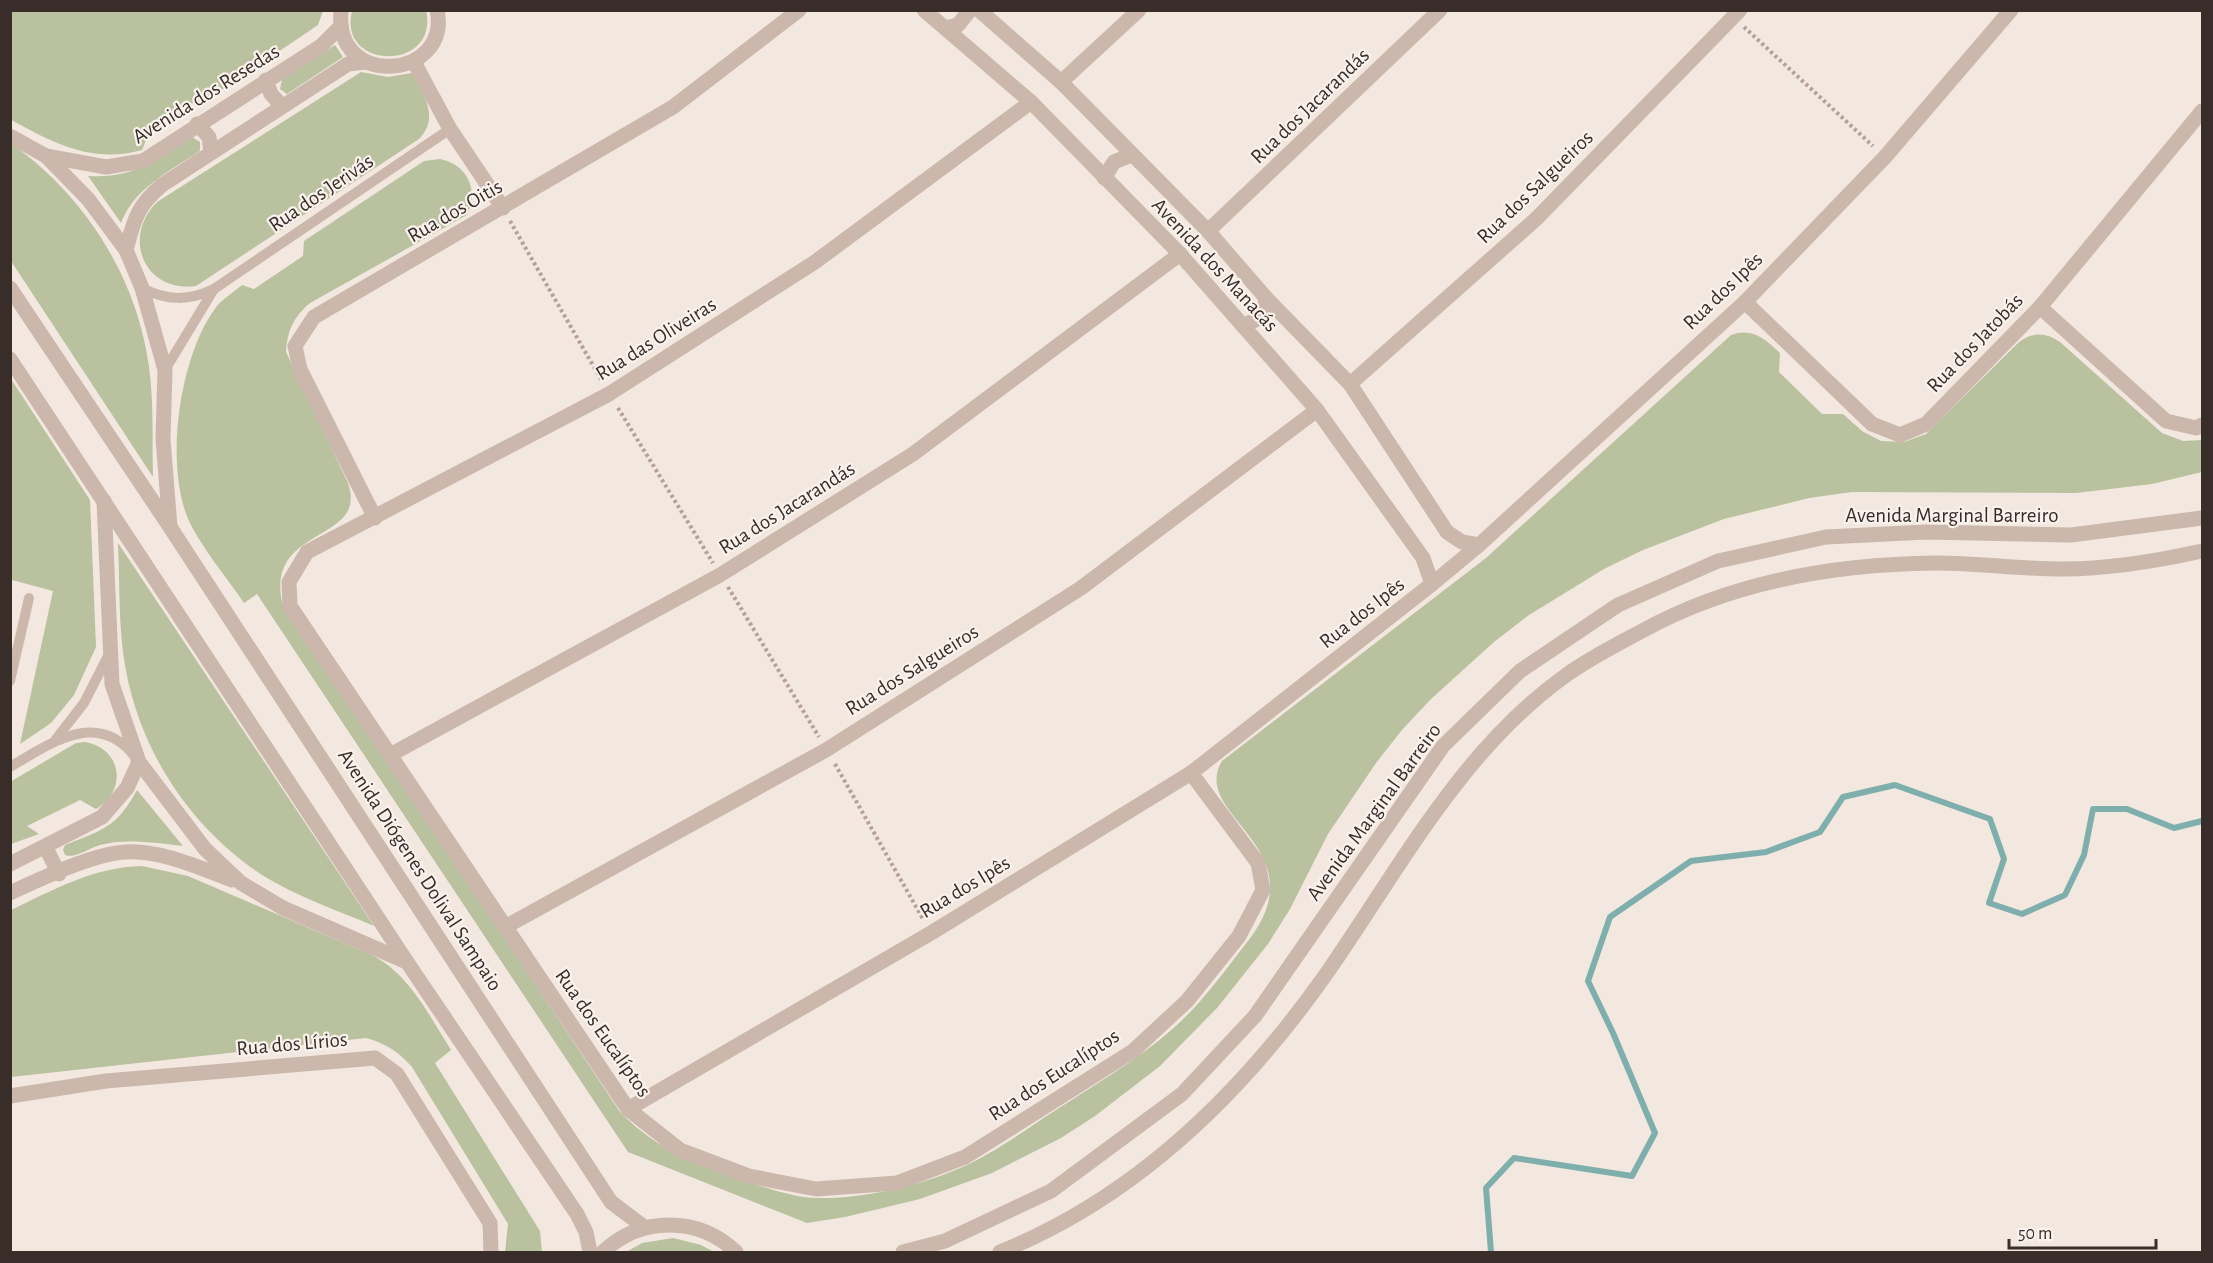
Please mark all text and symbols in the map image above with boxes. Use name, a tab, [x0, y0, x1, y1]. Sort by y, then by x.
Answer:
street label: Avenida dos Resedas	[129, 40, 283, 148]
street label: Rua dos Jacarandás	[1247, 44, 1373, 168]
street label: Rua dos Salgueiros	[1473, 126, 1597, 248]
street label: Rua dos Jerivás	[265, 150, 377, 236]
street label: Rua dos Oitis	[404, 176, 506, 246]
street label: Avenida dos Manacás	[1148, 194, 1282, 336]
street label: Rua dos Ipês	[1679, 248, 1767, 334]
street label: Rua dos Jatobás	[1923, 290, 2027, 396]
street label: Rua das Oliveiras	[592, 294, 720, 384]
street label: Rua dos Jacarandás	[715, 458, 859, 558]
street label: Avenida Marginal Barreiro	[1845, 505, 2059, 526]
street label: Rua dos Ipês	[1316, 574, 1408, 652]
street label: Rua dos Salgueiros	[842, 621, 982, 719]
street label: Avenida Marginal Barreiro	[1303, 720, 1445, 904]
street label: Avenida Diógenes Dolival Sampaio	[334, 746, 506, 994]
street label: Rua dos Ipês	[916, 852, 1014, 922]
street label: Rua dos Eucalíptos	[551, 965, 655, 1101]
street label: Rua dos Eucalíptos	[985, 1025, 1123, 1125]
street label: Rua dos Lírios	[236, 1029, 348, 1059]
scale bar	[2009, 1212, 2156, 1250]
text: 50 m	[2018, 1225, 2052, 1243]

